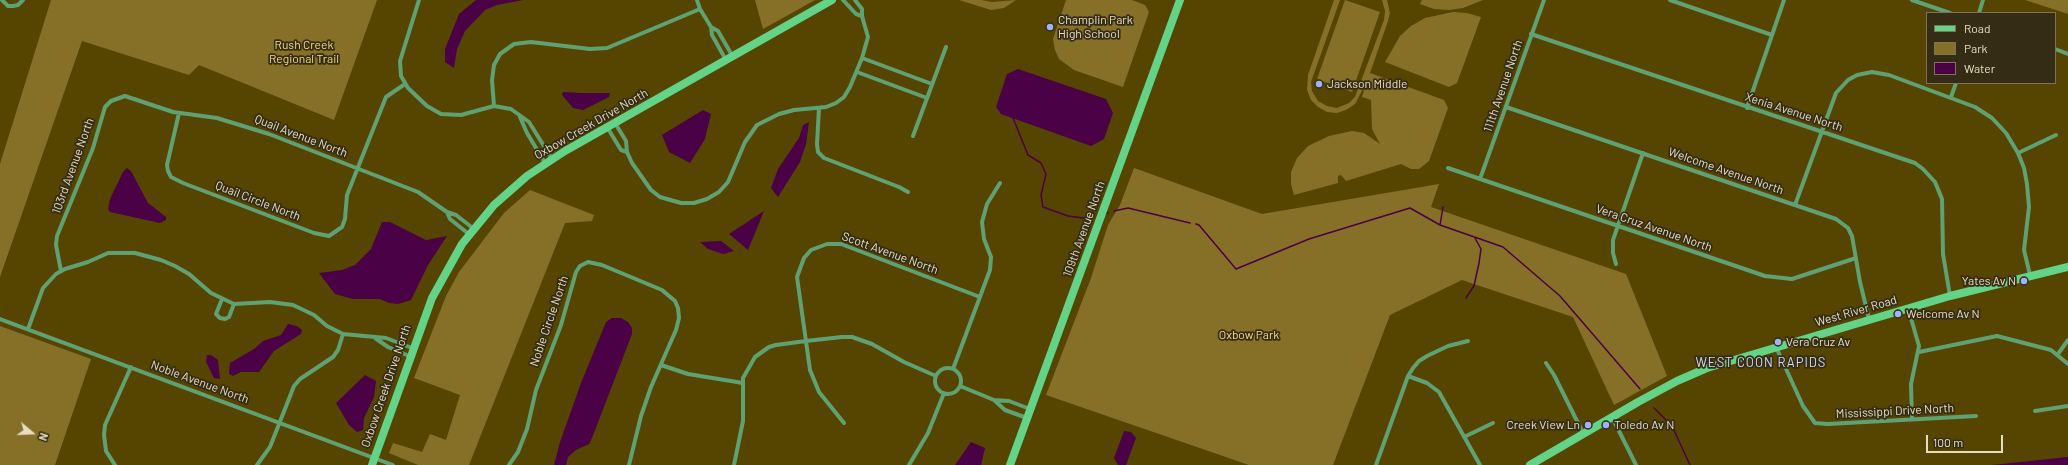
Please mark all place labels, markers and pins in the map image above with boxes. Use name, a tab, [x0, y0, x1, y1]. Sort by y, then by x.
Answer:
place label: Champlin Park High School	[1058, 13, 1133, 41]
marker: Champlin Park High School	[1045, 22, 1055, 32]
place label: Jackson Middle	[1327, 77, 1407, 91]
marker: Jackson Middle	[1314, 79, 1324, 89]
place label: Yates Av N	[1962, 274, 2016, 288]
marker: Yates Av N	[2019, 276, 2029, 286]
place label: Welcome Av N	[1906, 307, 1980, 321]
marker: Welcome Av N	[1893, 309, 1903, 319]
place label: Vera Cruz Av	[1786, 335, 1850, 349]
marker: Vera Cruz Av	[1773, 337, 1783, 347]
place label: Creek View Ln	[1507, 418, 1580, 432]
place label: Toledo Av N	[1614, 418, 1674, 432]
marker: Creek View Ln	[1583, 420, 1593, 430]
marker: Toledo Av N	[1601, 420, 1611, 430]

